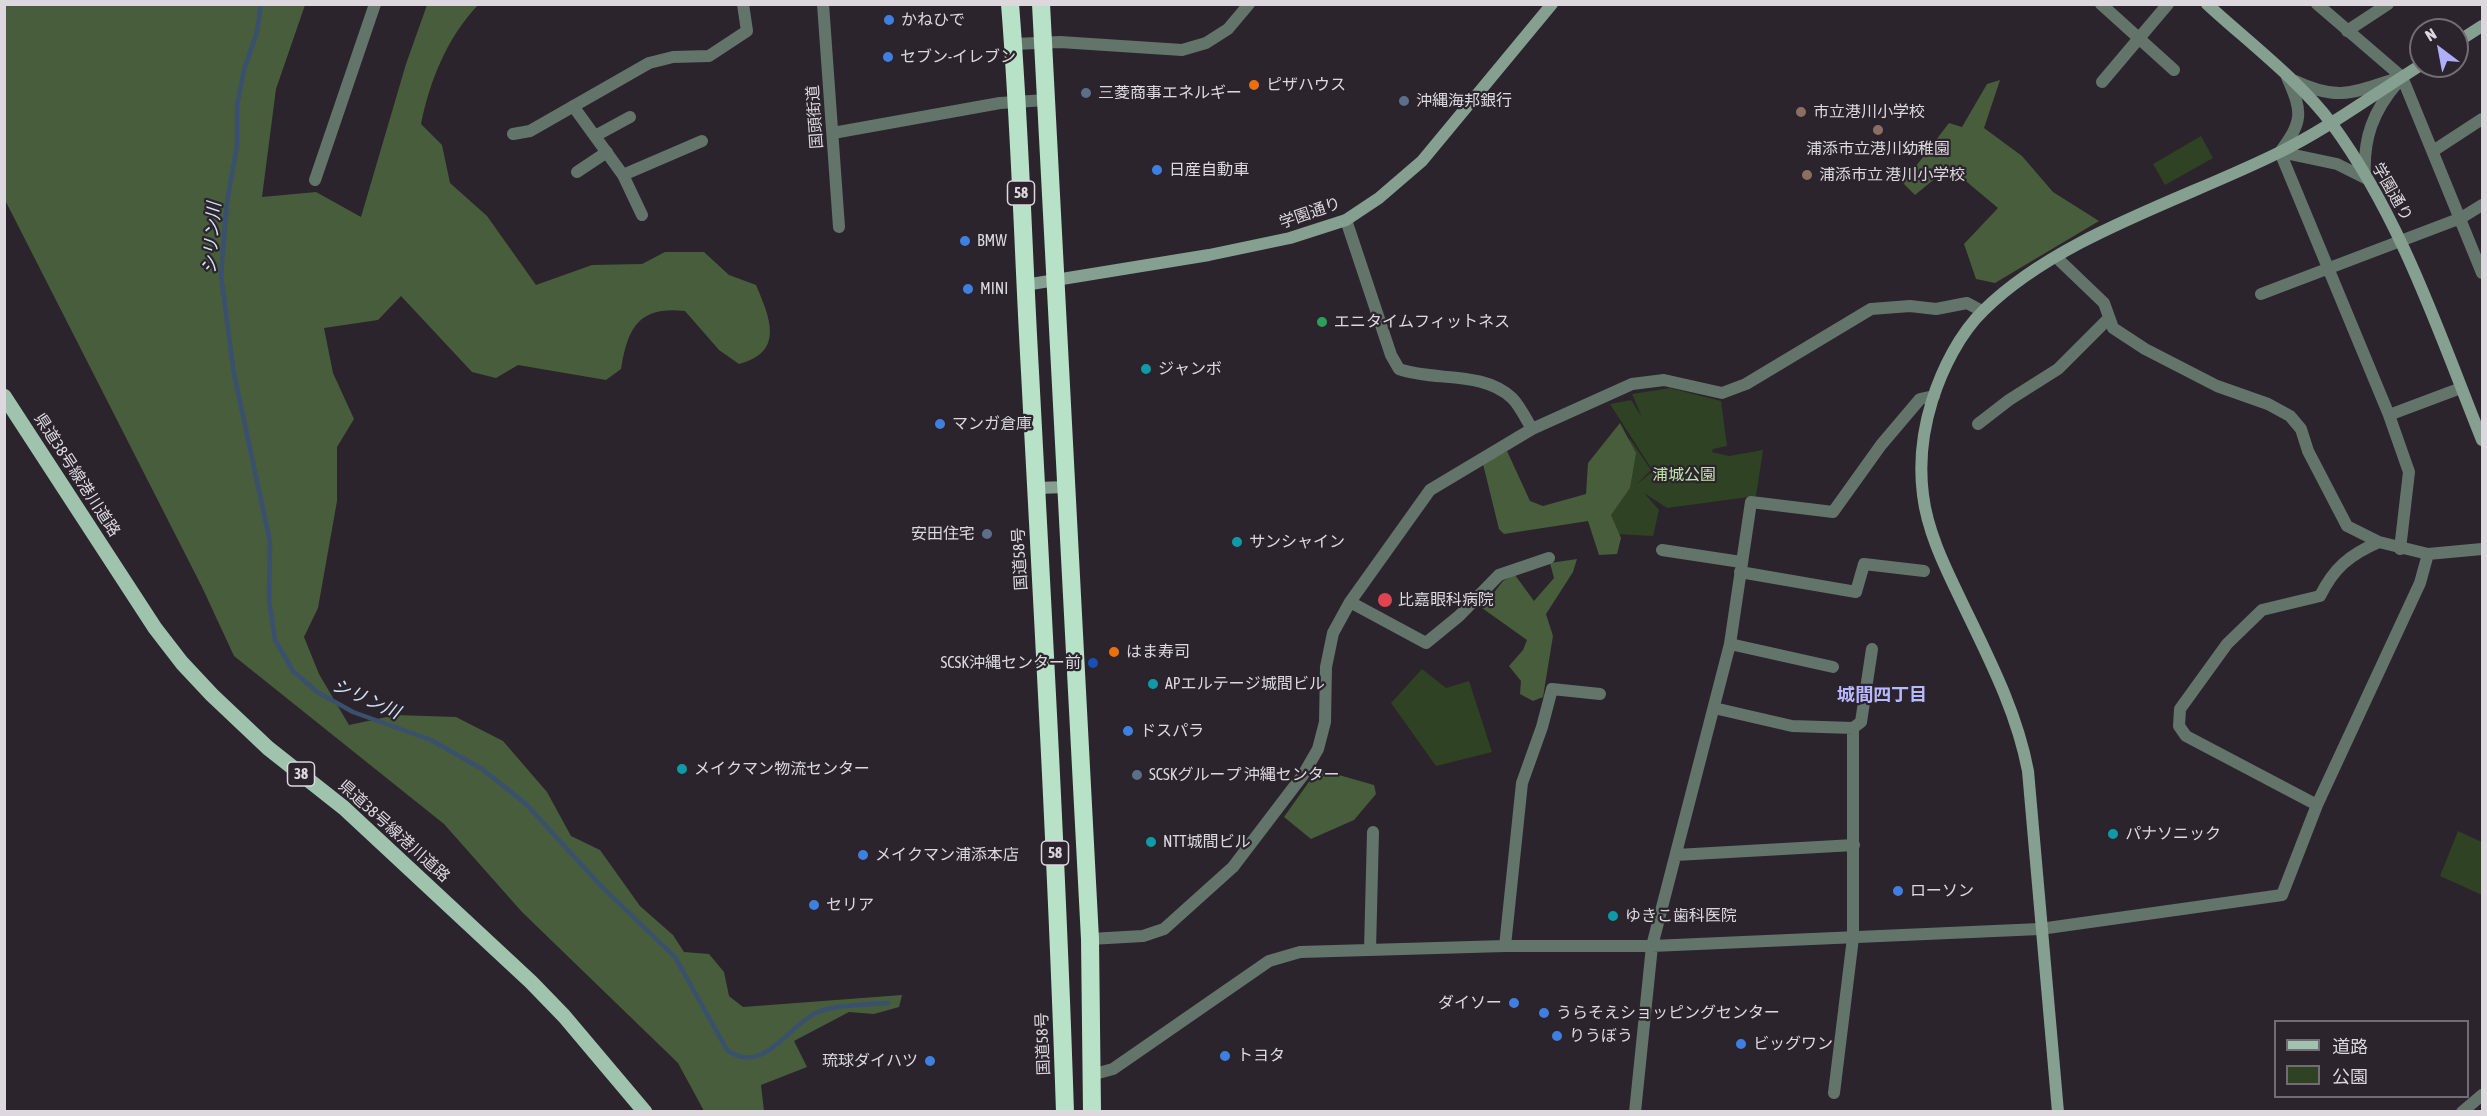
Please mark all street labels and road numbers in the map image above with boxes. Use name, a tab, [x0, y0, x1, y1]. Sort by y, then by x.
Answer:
street label: 国頭街道	[803, 84, 827, 150]
street label: 学園通り	[2368, 159, 2416, 225]
road number: 58	[1008, 181, 1034, 205]
street label: 学園通り	[1277, 194, 1343, 232]
street label: 県道38号線港川道路	[30, 410, 124, 540]
street label: 国道58号	[1009, 527, 1031, 591]
road number: 38	[288, 762, 314, 786]
street label: 県道38号線港川道路	[334, 776, 454, 886]
road number: 58	[1042, 841, 1068, 865]
street label: 国道58号	[1032, 1012, 1054, 1076]

